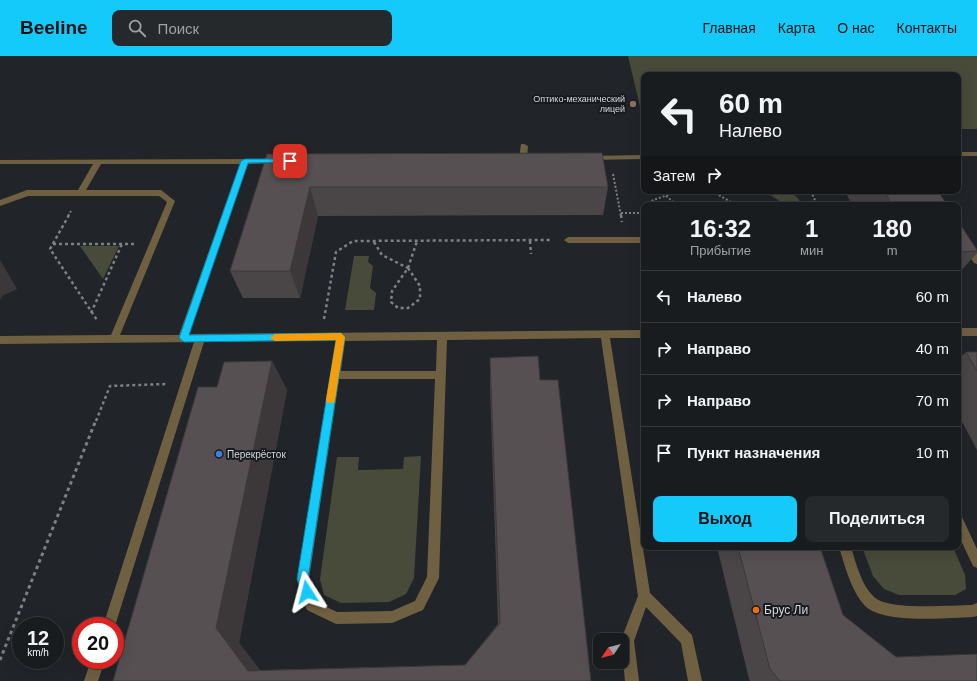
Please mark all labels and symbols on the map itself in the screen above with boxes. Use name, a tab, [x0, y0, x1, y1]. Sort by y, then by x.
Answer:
place label: Оптико-механический лицей	[533, 94, 625, 114]
marker: Оптико-механический лицей	[628, 99, 638, 109]
pin	[273, 144, 307, 178]
marker: Перекрёсток	[214, 449, 224, 459]
place label: Перекрёсток	[227, 449, 286, 460]
position arrow	[286, 571, 328, 613]
place label: Брус Ли	[764, 603, 808, 617]
marker: Брус Ли	[751, 605, 761, 615]
speed limit sign: 20	[72, 617, 124, 669]
north arrow	[593, 633, 629, 669]

